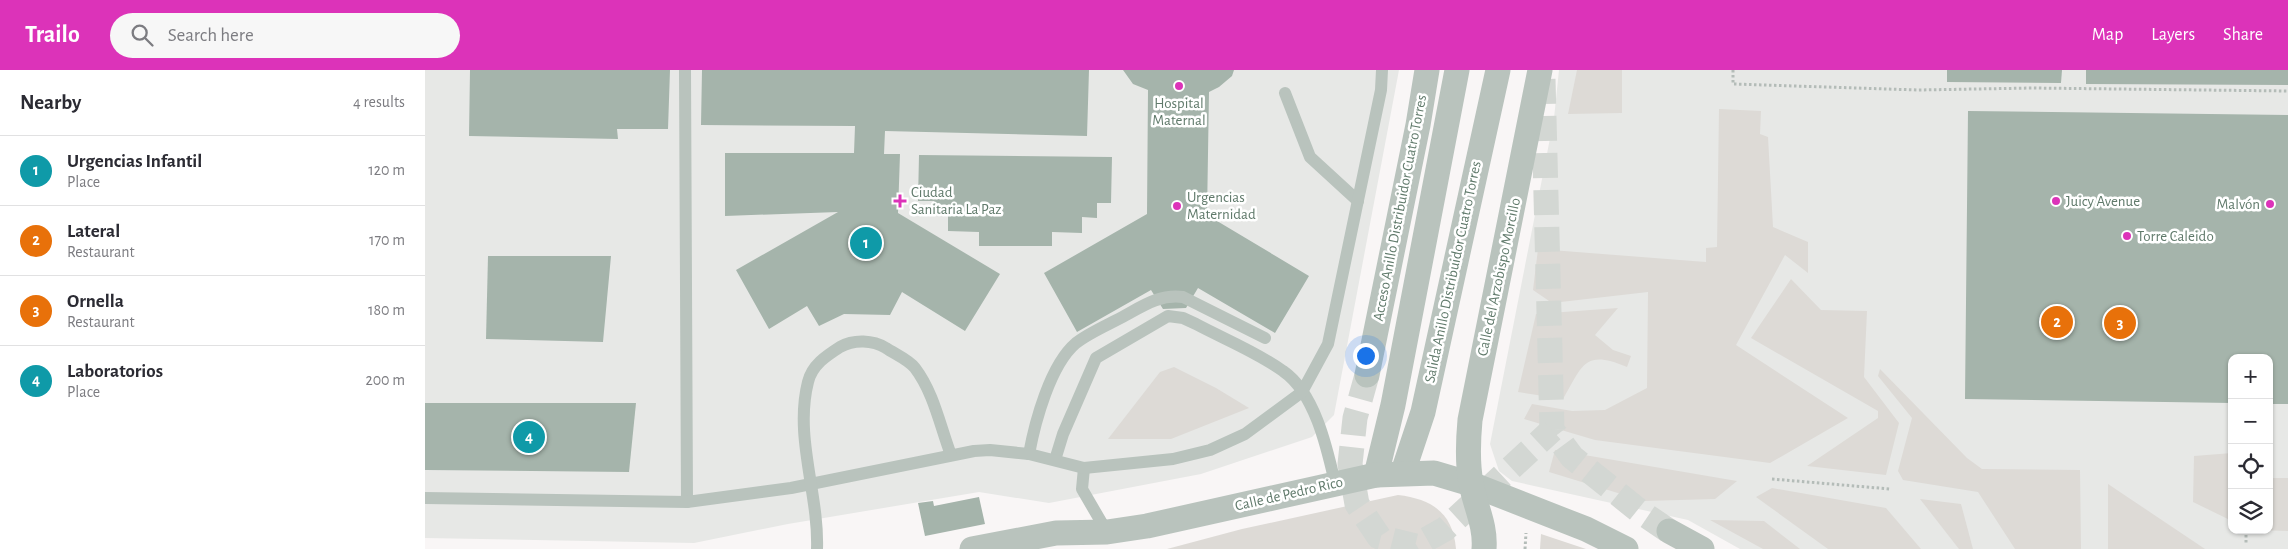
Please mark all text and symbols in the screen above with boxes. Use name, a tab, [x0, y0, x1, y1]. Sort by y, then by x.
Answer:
search box	[110, 13, 460, 58]
icon: search	[128, 21, 156, 49]
text: Trailo	[25, 23, 80, 47]
text: Search here	[168, 26, 254, 45]
text: Map	[2092, 26, 2123, 44]
text: Layers	[2151, 26, 2195, 44]
text: Share	[2223, 26, 2263, 44]
marker: Hospital Maternal	[1173, 80, 1185, 92]
text: Nearby	[20, 92, 81, 113]
text: 4 results	[353, 94, 405, 110]
street label: Acceso Anillo Distribuidor Cuatro Torres	[1371, 94, 1429, 322]
place label: Hospital Maternal	[1152, 96, 1206, 128]
text: Urgencias Infantil	[67, 152, 202, 171]
street label: Salida Anillo Distribuidor Cuatro Torres	[1422, 160, 1484, 384]
text: 1	[33, 162, 39, 178]
text: 120 m	[368, 162, 405, 178]
text: Place	[67, 174, 100, 190]
place label: Ciudad Sanitaria La Paz	[911, 185, 1002, 217]
place label: Urgencias Maternidad	[1187, 190, 1256, 222]
marker: Ciudad Sanitaria La Paz	[893, 194, 907, 208]
place label: Juicy Avenue	[2066, 194, 2140, 209]
marker: Juicy Avenue	[2050, 195, 2062, 207]
street label: Calle del Arzobispo Morcillo	[1475, 197, 1523, 357]
place label: Malvón	[2217, 197, 2260, 212]
marker: Malvón	[2264, 198, 2276, 210]
marker: Urgencias Maternidad	[1171, 200, 1183, 212]
text: Lateral	[67, 222, 120, 241]
pin: 1	[850, 224, 882, 262]
place label: Torre Caleido	[2137, 229, 2214, 244]
marker: Torre Caleido	[2121, 230, 2133, 242]
text: 2	[32, 232, 40, 248]
text: 170 m	[369, 232, 405, 248]
text: Restaurant	[67, 244, 135, 260]
text: Ornella	[67, 292, 124, 311]
text: 3	[33, 302, 39, 318]
text: 180 m	[368, 302, 405, 318]
pin: 2	[2041, 303, 2073, 341]
pin: 3	[2104, 304, 2136, 342]
text: Restaurant	[67, 314, 135, 330]
your location	[1353, 343, 1379, 369]
map controls	[2228, 354, 2273, 534]
button: +	[2228, 354, 2273, 399]
text: Laboratorios	[67, 362, 163, 381]
text: 4	[32, 372, 40, 388]
text: 200 m	[365, 372, 405, 388]
text: Place	[67, 384, 100, 400]
button: −	[2228, 399, 2273, 444]
pin: 4	[513, 418, 545, 456]
button: locate	[2228, 444, 2273, 489]
street label: Calle de Pedro Rico	[1234, 474, 1344, 514]
button: layers	[2228, 489, 2273, 534]

